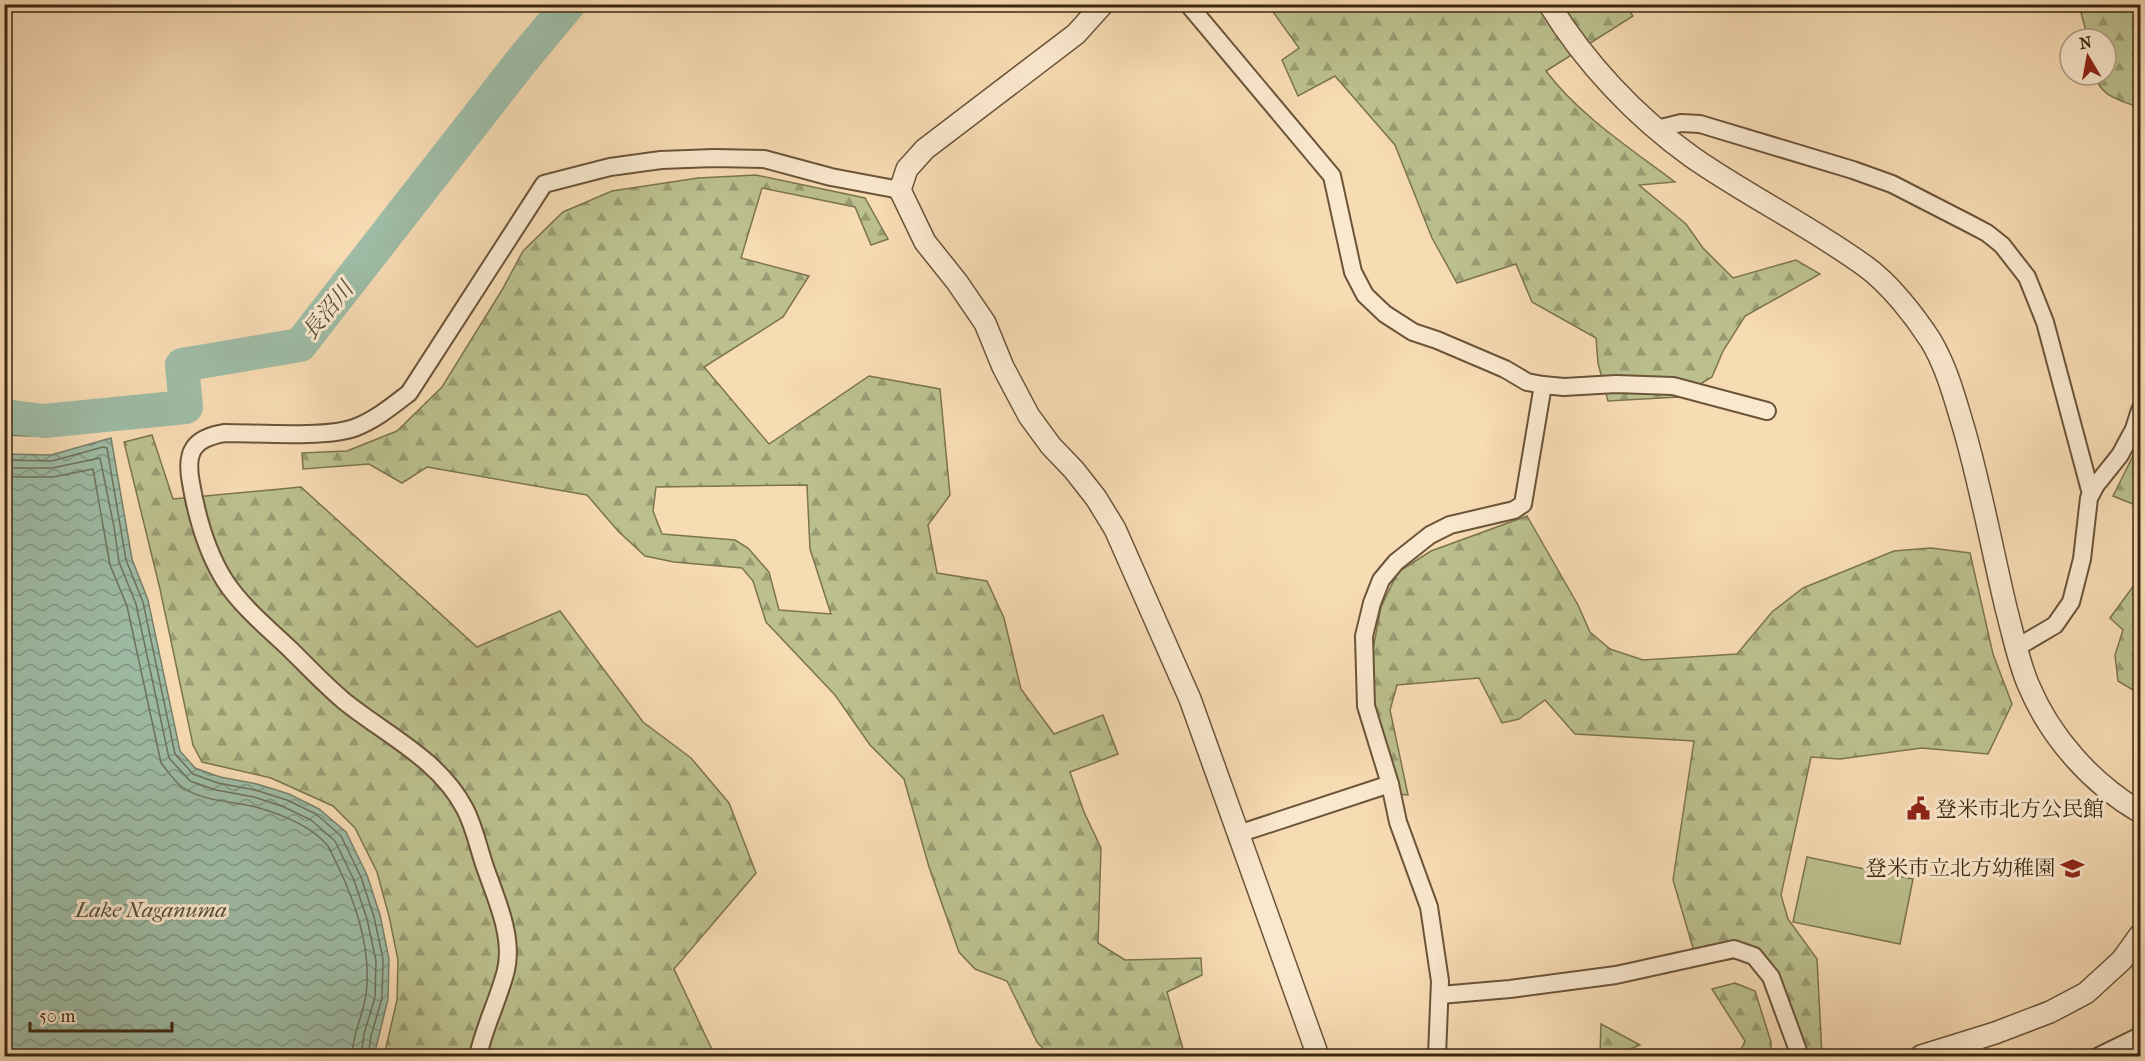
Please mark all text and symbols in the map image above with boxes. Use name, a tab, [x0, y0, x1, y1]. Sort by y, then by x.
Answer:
north arrow	[2058, 27, 2118, 87]
text: N	[2078, 32, 2094, 53]
water label: 長沼川	[297, 275, 360, 344]
public building icon: 登米市北方公民館	[1905, 796, 1931, 822]
place label: 登米市北方公民館	[1936, 797, 2104, 821]
school or university icon: 登米市立北方幼稚園	[2060, 855, 2086, 881]
place label: 登米市立北方幼稚園	[1866, 856, 2055, 880]
water label: Lake Naganuma	[73, 897, 227, 923]
scale bar	[30, 995, 172, 1033]
text: 50 m	[39, 1006, 76, 1027]

